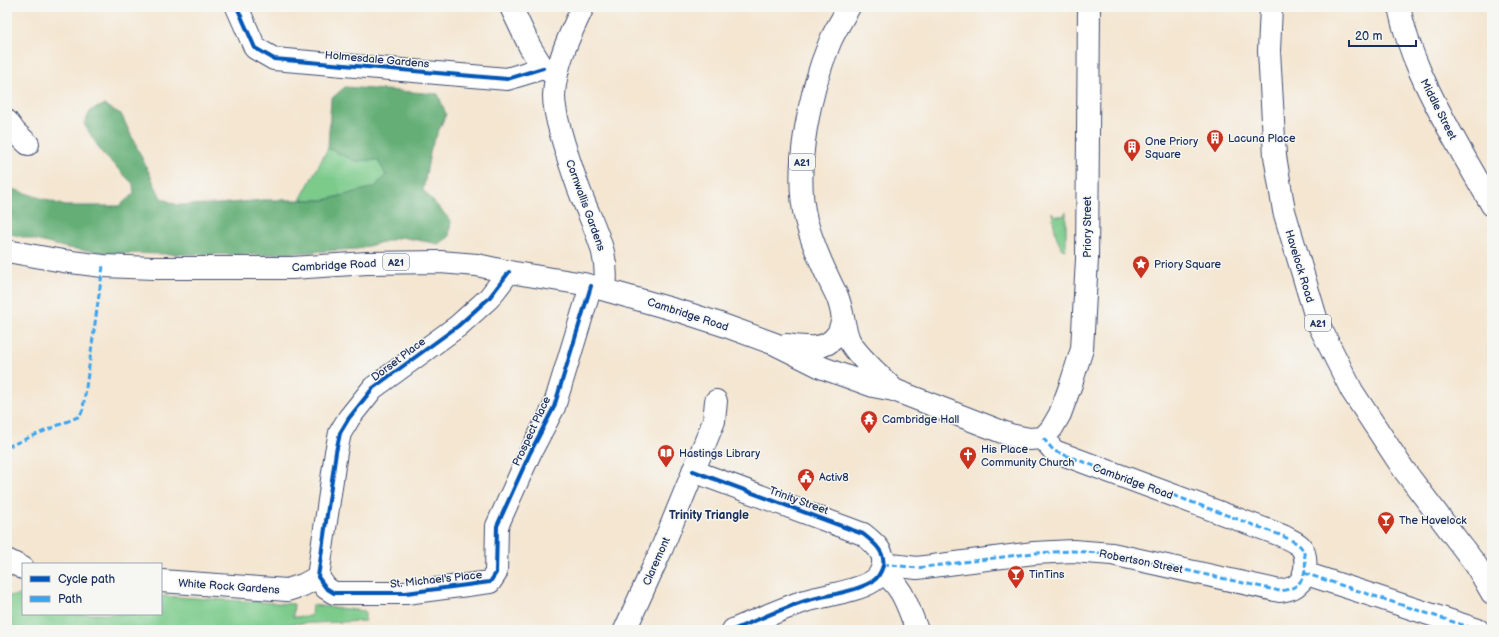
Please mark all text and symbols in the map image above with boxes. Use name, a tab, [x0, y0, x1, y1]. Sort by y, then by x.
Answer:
scale bar	[1349, 22, 1416, 48]
text: 20 m	[1355, 29, 1382, 44]
street label: Holmesdale Gardens	[324, 48, 430, 71]
street label: Middle Street	[1418, 77, 1460, 142]
building icon: Lacuna Place	[1205, 128, 1225, 153]
place label: Lacuna Place	[1228, 132, 1296, 145]
place label: One Priory Square	[1145, 135, 1198, 161]
building icon: One Priory Square	[1122, 137, 1142, 162]
road number: A21	[789, 154, 815, 170]
street label: Cornwallis Gardens	[563, 158, 608, 253]
street label: Priory Street	[1081, 196, 1094, 258]
street label: Havelock Road	[1282, 228, 1317, 304]
road number: A21	[383, 254, 409, 270]
place icon: Priory Square	[1131, 254, 1151, 279]
street label: Cambridge Road	[291, 257, 377, 274]
place label: Priory Square	[1154, 258, 1221, 271]
street label: Cambridge Road	[646, 295, 730, 334]
road number: A21	[1305, 315, 1331, 331]
street label: Dorset Place	[369, 335, 428, 384]
street label: Prospect Place	[510, 394, 553, 468]
temple icon: Cambridge Hall	[859, 409, 879, 434]
place label: Cambridge Hall	[882, 413, 959, 426]
library icon: Hastings Library	[656, 443, 676, 468]
place label: His Place Community Church	[981, 443, 1074, 469]
church icon: His Place Community Church	[958, 445, 978, 470]
place label: Hastings Library	[679, 447, 760, 460]
street label: Cambridge Road	[1091, 461, 1175, 502]
public building icon: Activ8	[796, 467, 816, 492]
place label: Activ8	[819, 471, 849, 484]
street label: Trinity Street	[767, 484, 831, 517]
district label: Trinity Triangle	[669, 508, 749, 523]
bar icon: The Havelock	[1376, 510, 1396, 535]
place label: The Havelock	[1399, 514, 1467, 527]
street label: Claremont	[640, 534, 673, 587]
street label: Robertson Street	[1098, 547, 1184, 576]
legend	[22, 563, 162, 615]
bar icon: TinTins	[1006, 564, 1026, 589]
street label: St. Michael's Place	[389, 568, 483, 591]
place label: TinTins	[1029, 568, 1065, 581]
text: Cycle path	[58, 572, 115, 587]
street label: White Rock Gardens	[178, 576, 281, 597]
text: Path	[58, 592, 83, 607]

